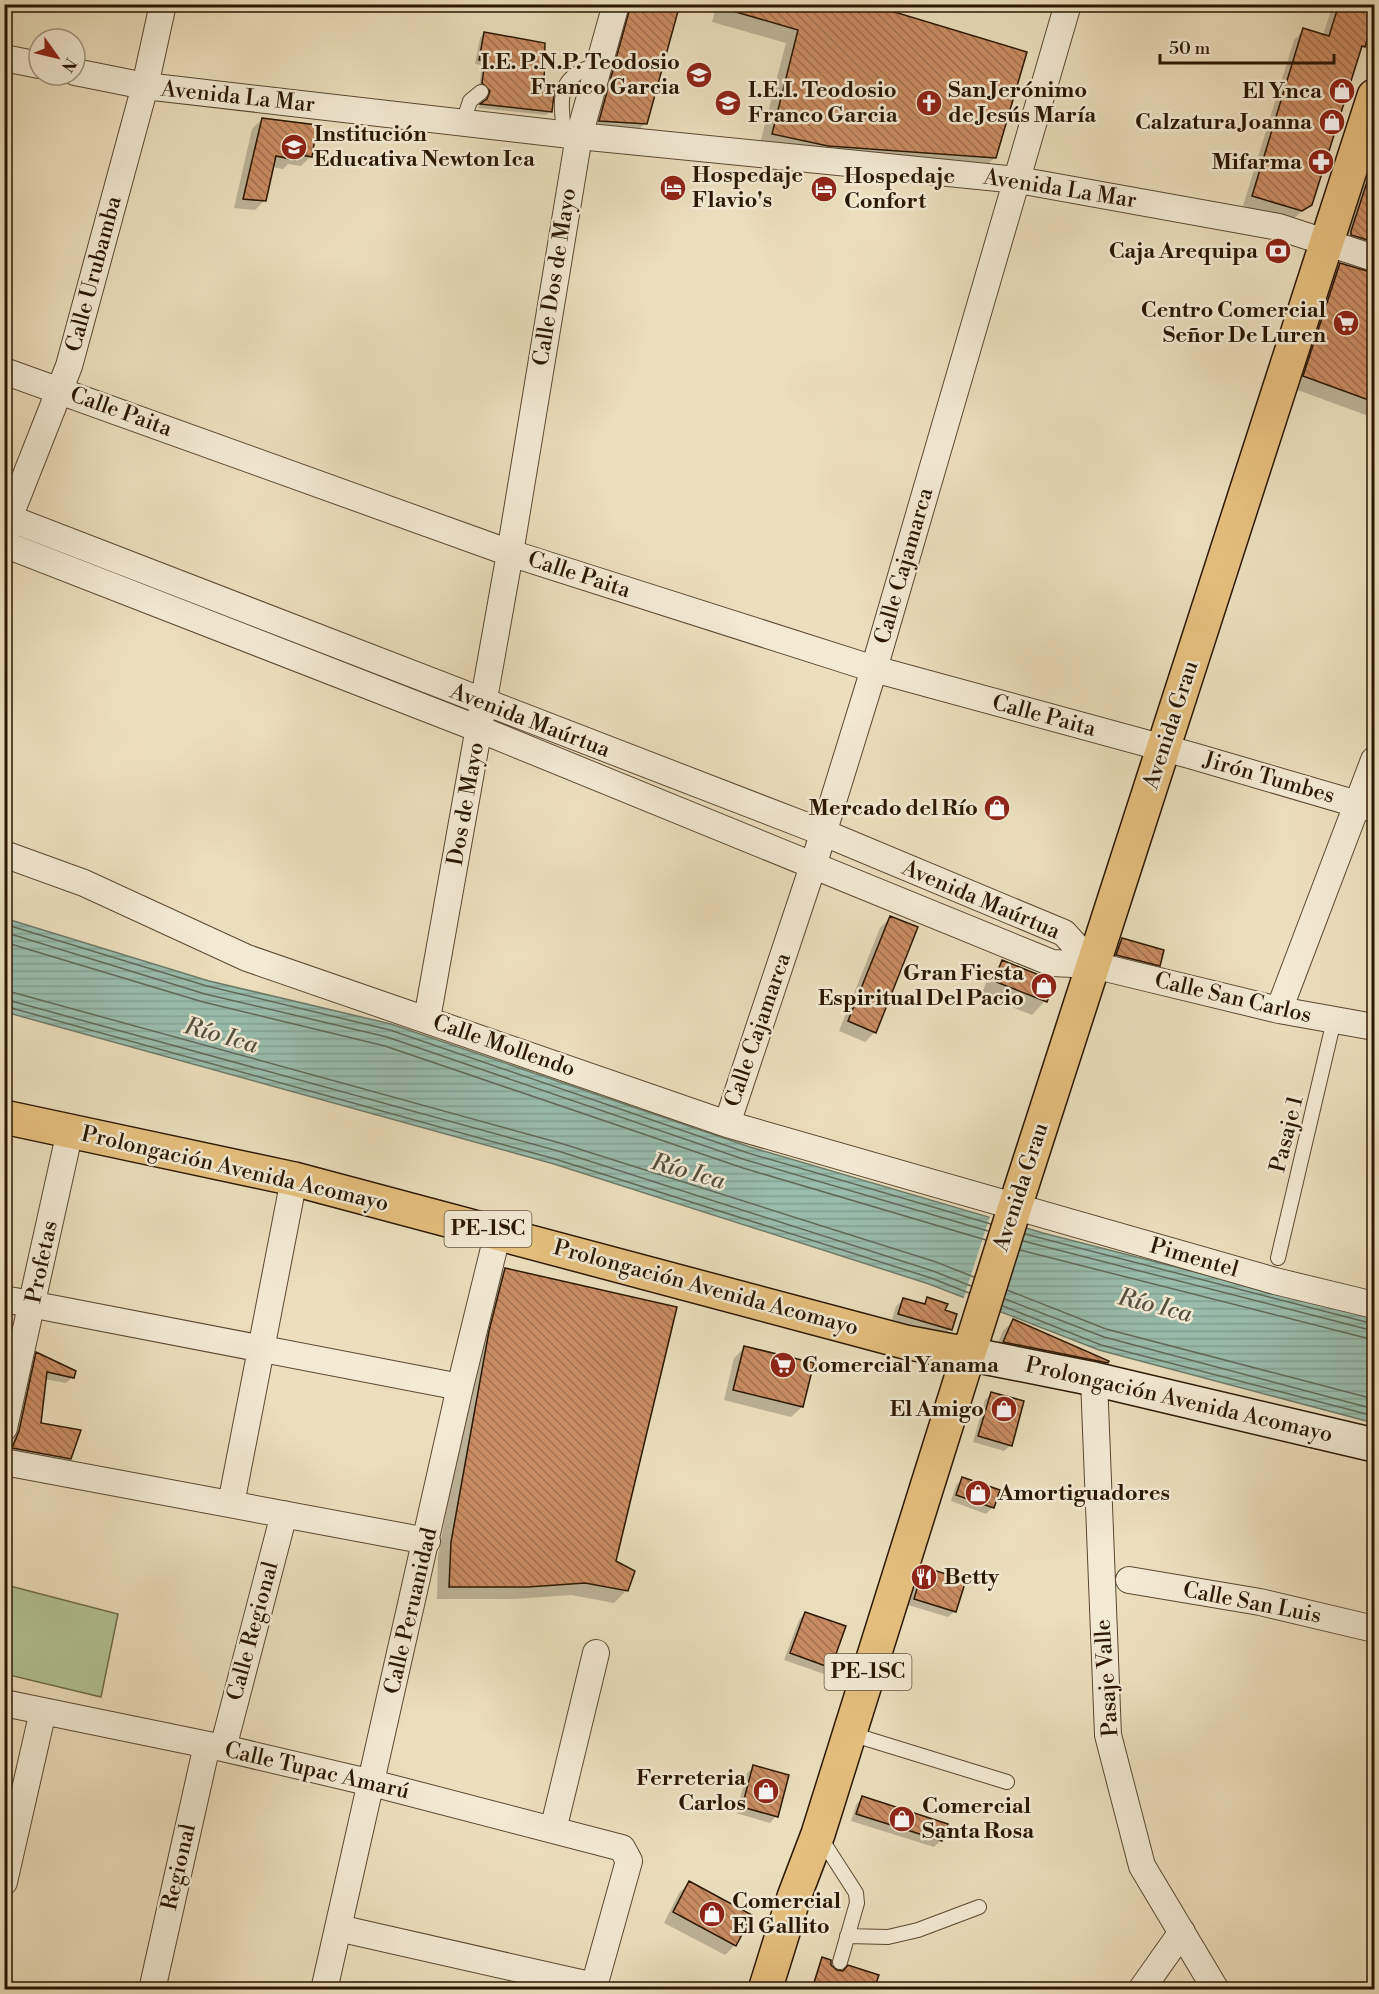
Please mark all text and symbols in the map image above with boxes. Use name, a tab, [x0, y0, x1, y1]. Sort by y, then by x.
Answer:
north arrow	[27, 27, 87, 87]
scale bar	[1160, 27, 1334, 65]
text: 50 m	[1169, 37, 1211, 60]
place label: I.E. P.N.P. Teodosio Franco Garcia	[481, 49, 681, 101]
text: N	[57, 54, 80, 76]
school or university icon: I.E. P.N.P. Teodosio Franco Garcia	[684, 60, 714, 90]
street label: Avenida La Mar	[159, 75, 316, 119]
shop icon: El Ynca	[1327, 76, 1357, 106]
place label: I.E.I. Teodosio Franco Garcia	[748, 77, 899, 129]
place label: San Jerónimo de Jesús María	[948, 77, 1097, 129]
place label: El Ynca	[1242, 78, 1323, 105]
school or university icon: I.E.I. Teodosio Franco Garcia	[713, 88, 743, 118]
church icon: San Jerónimo de Jesús María	[914, 88, 944, 118]
shop icon: Calzatura Joanna	[1317, 107, 1347, 137]
place label: Calzatura Joanna	[1135, 109, 1313, 136]
place label: Institución Educativa Newton Ica	[314, 121, 536, 173]
school or university icon: Institución Educativa Newton Ica	[279, 132, 309, 162]
pharmacy icon: Mifarma	[1306, 147, 1336, 177]
place label: Mifarma	[1211, 149, 1303, 176]
place label: Hospedaje Flavio's	[692, 162, 803, 214]
place label: Hospedaje Confort	[844, 163, 955, 215]
street label: Avenida La Mar	[981, 163, 1138, 214]
hotel icon: Hospedaje Flavio's	[658, 173, 688, 203]
hotel icon: Hospedaje Confort	[809, 174, 839, 204]
street label: Calle Dos de Mayo	[528, 186, 582, 368]
street label: Calle Urubamba	[60, 192, 128, 355]
bank icon: Caja Arequipa	[1263, 236, 1293, 266]
place label: Caja Arequipa	[1109, 238, 1259, 265]
place label: Centro Comercial Señor De Luren	[1141, 297, 1326, 349]
supermarket icon: Centro Comercial Señor De Luren	[1331, 308, 1361, 338]
street label: Calle Paita	[66, 381, 176, 443]
street label: Calle Cajamarca	[869, 484, 939, 647]
street label: Calle Paita	[524, 546, 635, 605]
street label: Avenida Grau	[1137, 657, 1205, 794]
street label: Avenida Maúrtua	[445, 678, 615, 764]
street label: Calle Paita	[989, 689, 1100, 743]
street label: Dos de Mayo	[442, 740, 490, 868]
street label: Jirón Tumbes	[1199, 746, 1338, 810]
shop icon: Mercado del Río	[982, 793, 1012, 823]
place label: Mercado del Río	[808, 795, 978, 822]
street label: Avenida Maúrtua	[897, 854, 1065, 946]
street label: Calle Cajamarca	[719, 949, 797, 1111]
place label: Gran Fiesta Espiritual Del Pacio	[818, 960, 1025, 1012]
street label: Calle San Carlos	[1152, 967, 1314, 1029]
shop icon: Gran Fiesta Espiritual Del Pacio	[1029, 971, 1059, 1001]
street label: Calle Mollendo	[429, 1009, 579, 1083]
water label: Río Ica	[180, 1011, 262, 1061]
street label: Pasaje 1	[1264, 1092, 1310, 1175]
street label: Avenida Grau	[987, 1119, 1055, 1256]
street label: Prolongación Avenida Acomayo	[79, 1120, 391, 1218]
water label: Río Ica	[647, 1147, 729, 1197]
road number: PE-1SC	[444, 1211, 532, 1247]
street label: Profetas	[20, 1218, 64, 1306]
street label: Pimentel	[1147, 1232, 1242, 1284]
street label: Prolongación Avenida Acomayo	[551, 1234, 861, 1342]
water label: Río Ica	[1114, 1282, 1196, 1330]
supermarket icon: Comercial Yanama	[768, 1350, 798, 1380]
street label: Prolongación Avenida Acomayo	[1023, 1351, 1335, 1449]
place label: Comercial Yanama	[802, 1352, 1000, 1379]
shop icon: El Amigo	[989, 1394, 1019, 1424]
place label: El Amigo	[890, 1396, 984, 1423]
shop icon: Amortiguadores	[963, 1478, 993, 1508]
place label: Amortiguadores	[997, 1480, 1170, 1507]
street label: Calle Peruanidad	[379, 1525, 443, 1697]
street label: Calle Regional	[221, 1558, 285, 1703]
restaurant icon: Betty	[909, 1562, 939, 1592]
place label: Betty	[944, 1564, 1000, 1591]
street label: Calle San Luis	[1181, 1576, 1323, 1630]
street label: Pasaje Valle	[1089, 1618, 1125, 1738]
road number: PE-1SC	[824, 1654, 912, 1690]
street label: Calle Tupac Amarú	[222, 1737, 412, 1805]
place label: Ferreteria Carlos	[636, 1765, 747, 1817]
shop icon: Ferreteria Carlos	[751, 1776, 781, 1806]
place label: Comercial Santa Rosa	[922, 1793, 1035, 1845]
shop icon: Comercial Santa Rosa	[887, 1804, 917, 1834]
street label: Regional	[156, 1821, 202, 1913]
place label: Comercial El Gallito	[732, 1888, 841, 1940]
shop icon: Comercial El Gallito	[697, 1899, 727, 1929]

